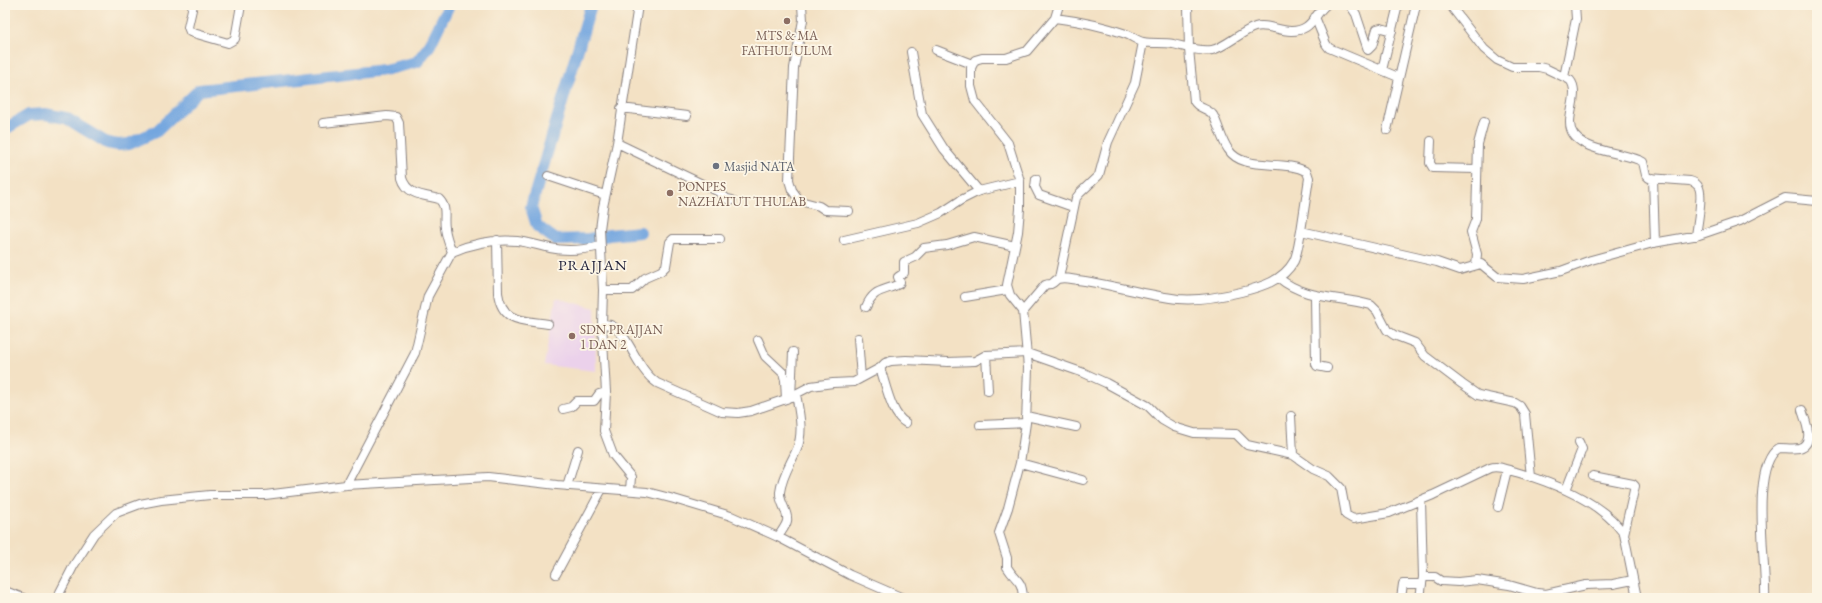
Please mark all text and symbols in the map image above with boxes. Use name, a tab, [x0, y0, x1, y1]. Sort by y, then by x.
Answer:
marker: MTS & MA FATHUL ULUM	[782, 16, 792, 26]
place label: MTS & MA FATHUL ULUM	[742, 27, 833, 59]
place label: Masjid NATA	[724, 158, 796, 175]
marker: Masjid NATA	[711, 161, 721, 171]
place label: PONPES NAZHATUT THULAB	[678, 178, 806, 210]
marker: PONPES NAZHATUT THULAB	[665, 188, 675, 198]
district label: PRAJJAN	[558, 255, 628, 274]
place label: SDN PRAJJAN 1 DAN 2	[580, 321, 664, 353]
marker: SDN PRAJJAN 1 DAN 2	[567, 331, 577, 341]

